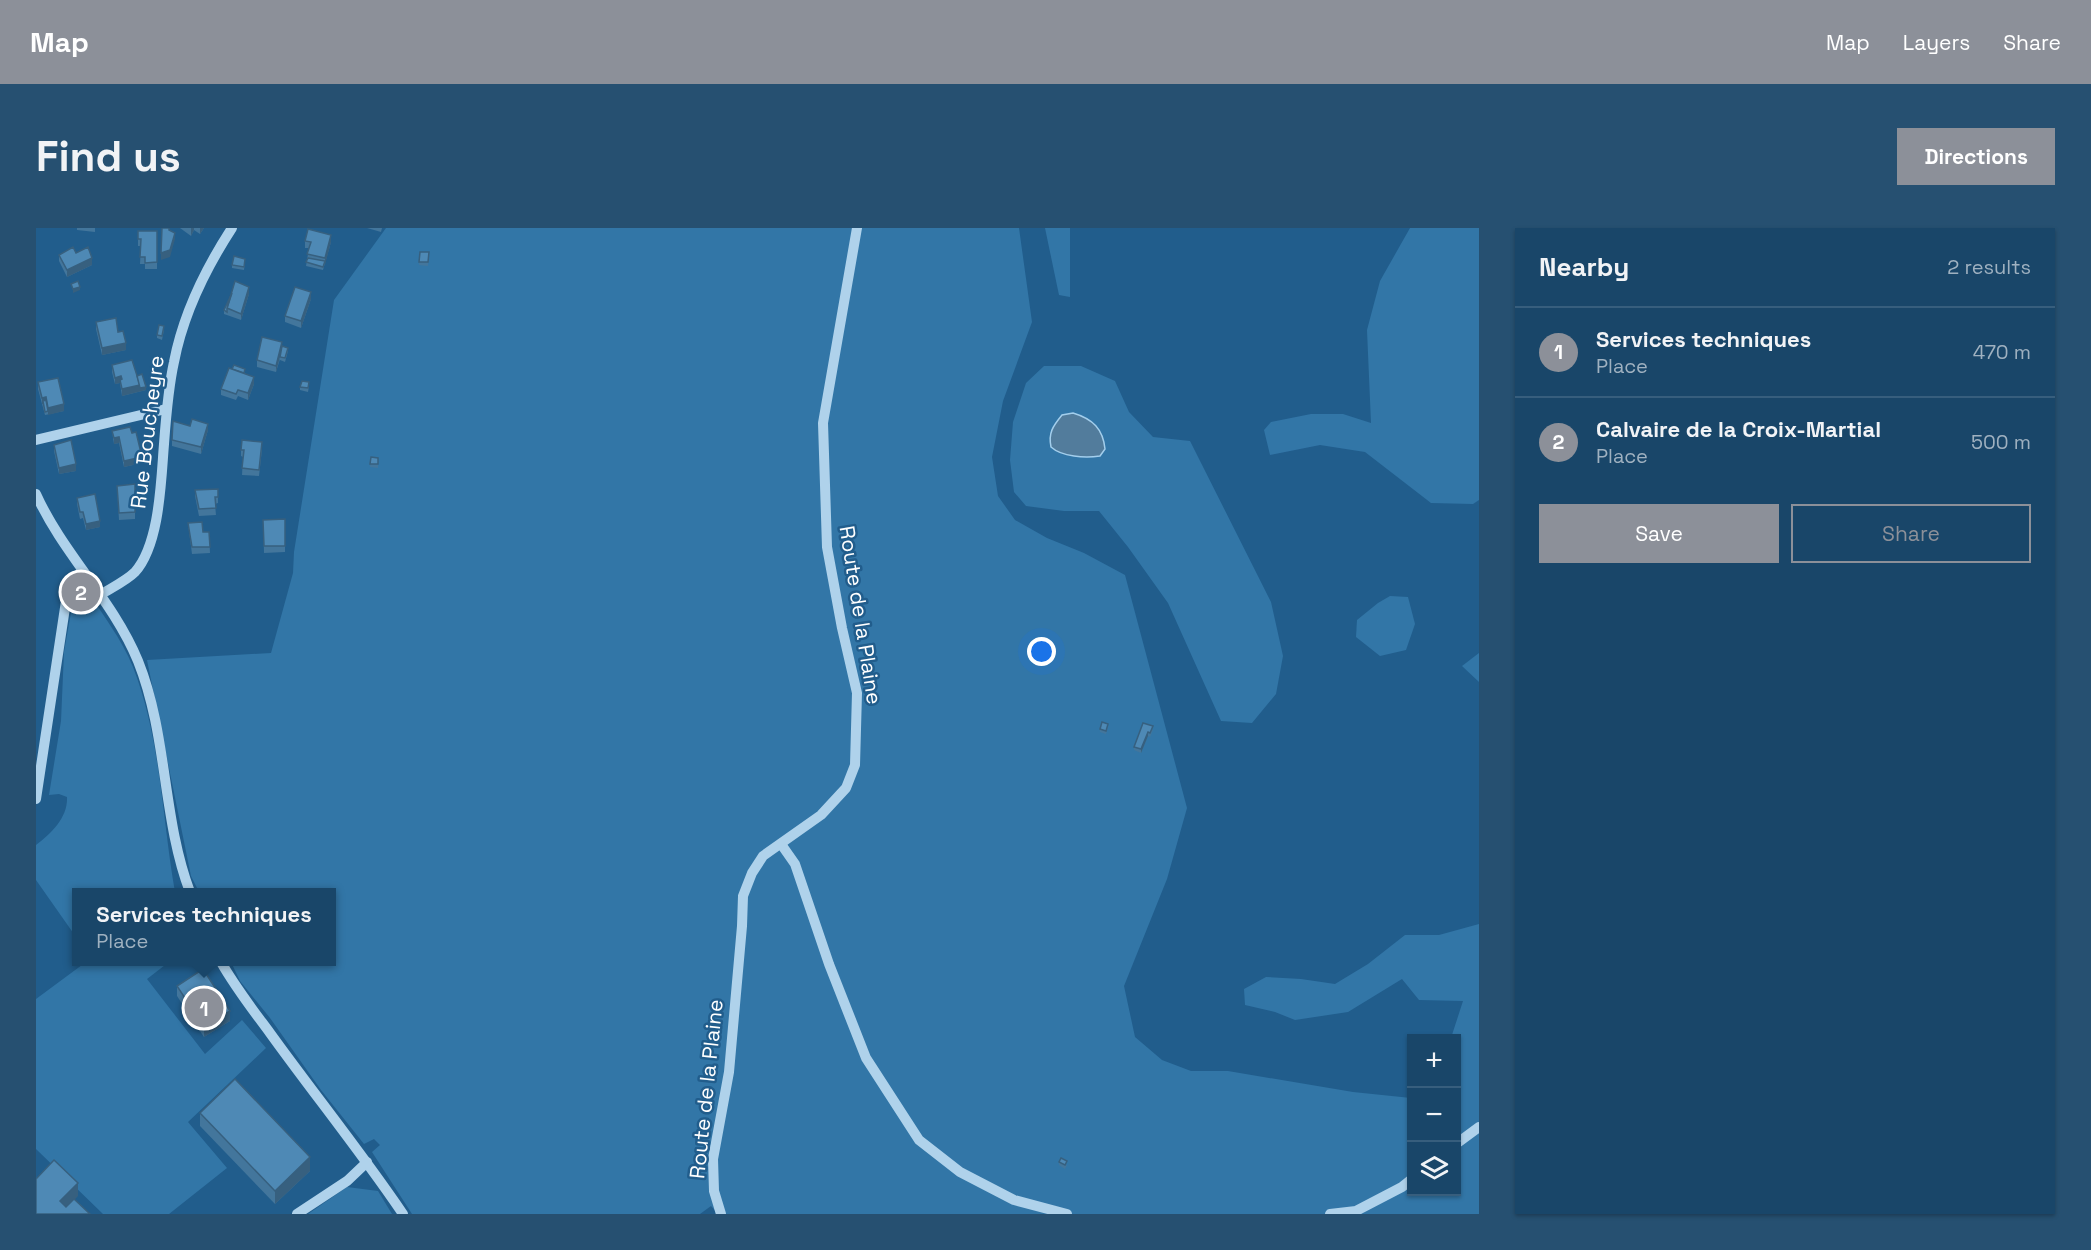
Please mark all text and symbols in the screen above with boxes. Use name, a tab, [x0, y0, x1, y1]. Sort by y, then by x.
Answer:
text: Map	[30, 24, 89, 60]
text: Map	[1826, 29, 1870, 56]
text: Layers	[1903, 29, 1970, 56]
text: Share	[2003, 29, 2061, 56]
button: Directions	[1897, 128, 2055, 185]
text: Find us	[36, 130, 181, 183]
text: Nearby	[1539, 250, 1629, 284]
text: 2 results	[1947, 254, 2031, 280]
text: Services techniques	[1596, 325, 1811, 353]
text: 1	[1554, 339, 1563, 365]
text: 470 m	[1973, 339, 2031, 365]
text: Place	[1596, 353, 1648, 379]
street label: Rue Boucheyre	[124, 354, 170, 510]
text: Calvaire de la Croix-Martial	[1596, 415, 1881, 443]
text: 2	[1553, 429, 1564, 455]
text: 500 m	[1971, 429, 2031, 455]
text: Place	[1596, 443, 1648, 469]
button: Save	[1539, 504, 1779, 563]
button: Share	[1791, 504, 2031, 563]
street label: Route de la Plaine	[834, 524, 888, 706]
pin: 2	[62, 570, 100, 614]
your location	[1027, 637, 1056, 666]
popup	[72, 888, 336, 966]
text: Services techniques	[96, 900, 312, 928]
text: Place	[96, 928, 148, 954]
pin: 1	[184, 986, 224, 1030]
street label: Route de la Plaine	[683, 998, 729, 1180]
map controls	[1407, 1034, 1461, 1196]
button: +	[1407, 1034, 1461, 1088]
button: −	[1407, 1088, 1461, 1142]
button: layers	[1407, 1142, 1461, 1196]

